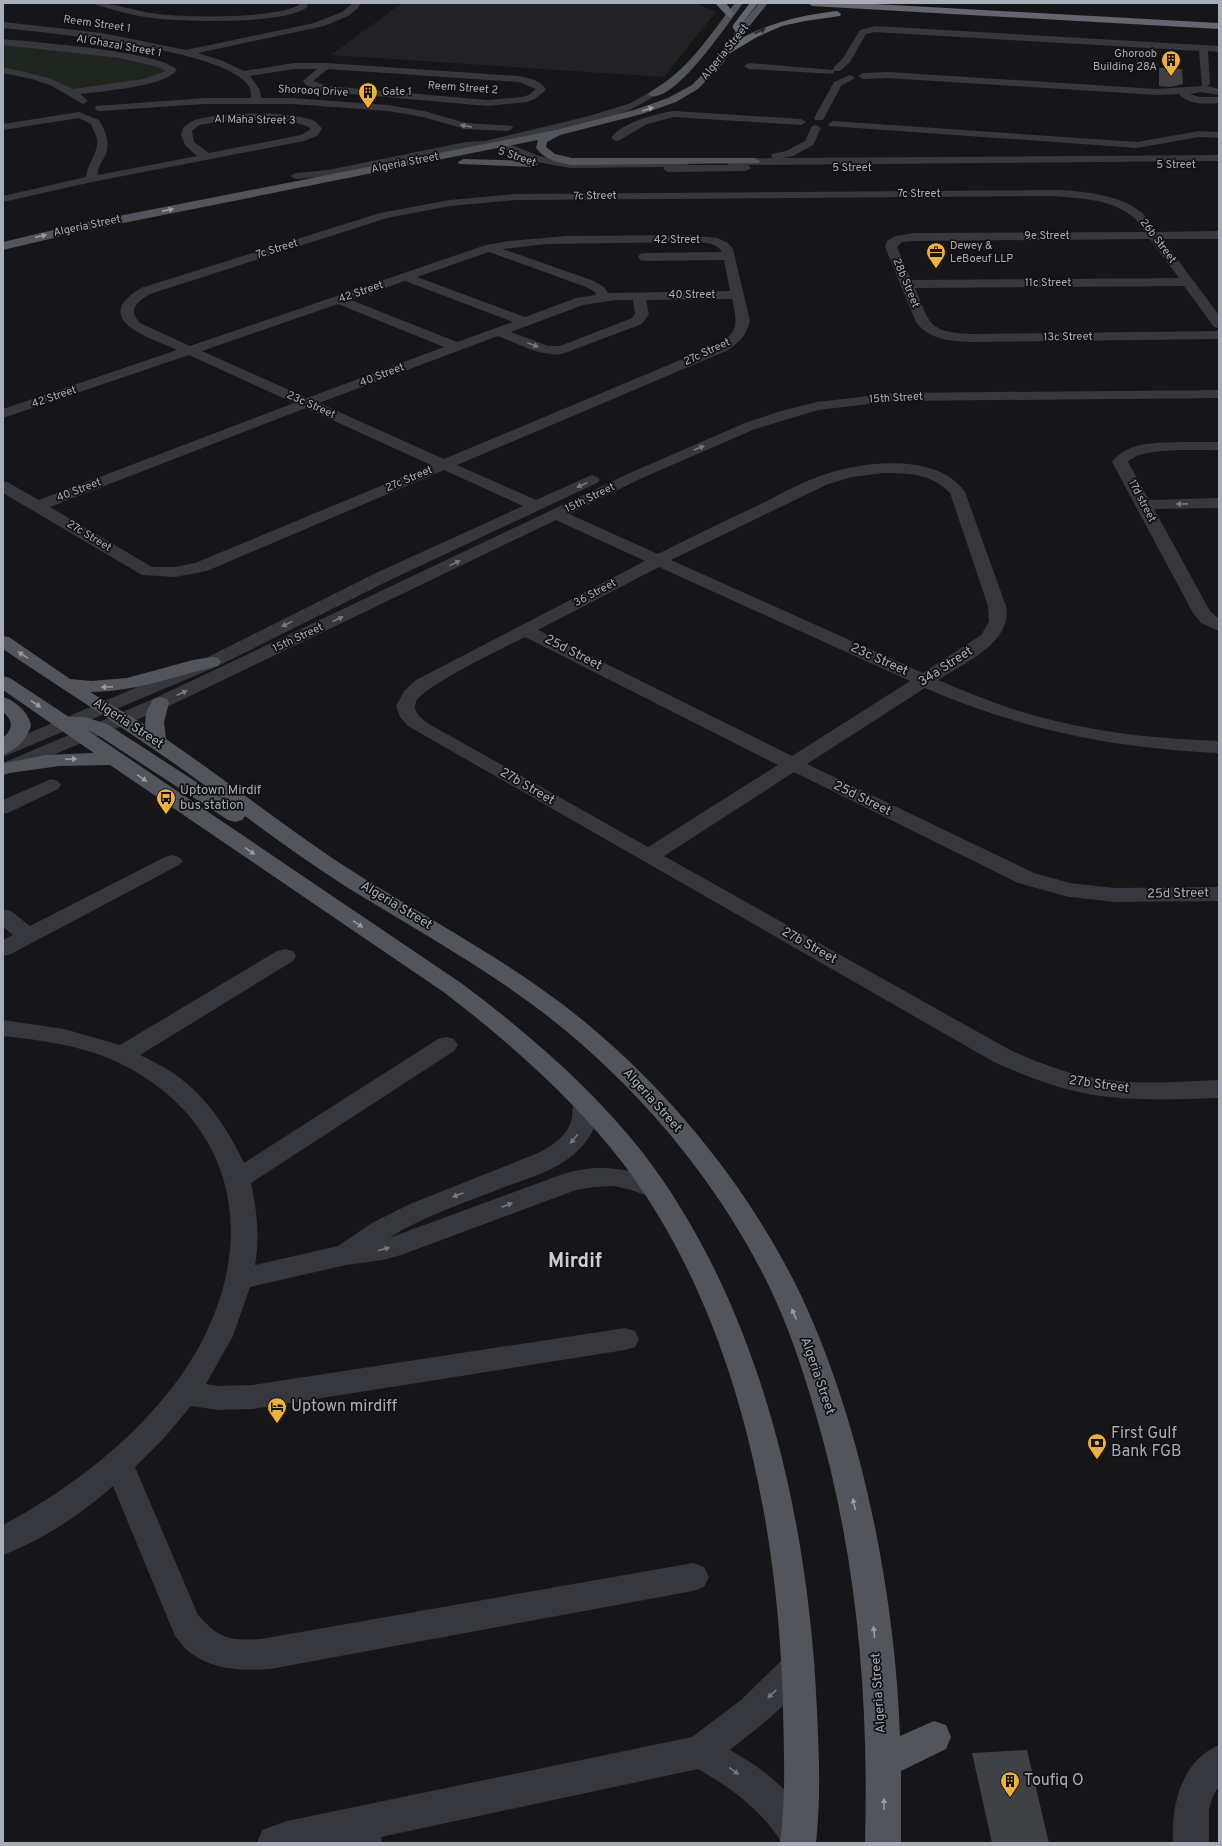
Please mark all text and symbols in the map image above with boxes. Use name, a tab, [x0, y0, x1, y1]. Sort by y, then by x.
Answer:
street label: Reem Street 1	[62, 12, 132, 36]
street label: Algeria Street	[698, 21, 752, 83]
one-way arrow	[755, 28, 766, 34]
street label: Al Ghazal Street 1	[75, 32, 163, 60]
place label: Ghoroob Building 28A	[1093, 47, 1157, 74]
building icon: Ghoroob Building 28A	[1160, 49, 1182, 77]
street label: Reem Street 2	[427, 79, 499, 97]
building icon: Gate 1	[357, 81, 379, 109]
street label: Shorooq Drive	[277, 82, 349, 100]
place label: Gate 1	[382, 85, 412, 99]
one-way arrow	[642, 106, 654, 112]
street label: Al Maha Street 3	[214, 112, 296, 128]
one-way arrow	[460, 123, 472, 129]
street label: 5 Street	[496, 144, 538, 170]
street label: Algeria Street	[370, 150, 440, 176]
street label: 5 Street	[1156, 158, 1196, 172]
street label: 5 Street	[832, 161, 872, 175]
street label: 7c Street	[897, 187, 941, 201]
street label: 7c Street	[573, 189, 617, 203]
one-way arrow	[162, 207, 174, 213]
street label: Algeria Street	[52, 212, 122, 240]
street label: 26b Street	[1137, 216, 1179, 266]
street label: 9e Street	[1024, 229, 1070, 243]
one-way arrow	[35, 233, 47, 239]
street label: 42 Street	[654, 233, 700, 247]
street label: 7c Street	[254, 236, 300, 262]
place label: Dewey & LeBoeuf LLP	[950, 239, 1013, 266]
office icon: Dewey & LeBoeuf LLP	[925, 241, 947, 269]
street label: 28b Street	[889, 256, 923, 310]
street label: 11c Street	[1025, 276, 1071, 290]
street label: 42 Street	[337, 278, 385, 306]
street label: 40 Street	[669, 288, 715, 302]
street label: 13c Street	[1043, 330, 1093, 344]
street label: 27c Street	[681, 335, 733, 369]
one-way arrow	[528, 343, 540, 349]
street label: 40 Street	[358, 360, 406, 390]
street label: 42 Street	[30, 383, 78, 411]
street label: 23c Street	[284, 388, 338, 422]
street label: 15th Street	[869, 390, 923, 406]
one-way arrow	[694, 445, 705, 451]
street label: 27c Street	[383, 463, 435, 495]
street label: 40 Street	[55, 475, 103, 505]
street label: 17d street	[1125, 477, 1159, 525]
street label: 15th Street	[563, 480, 617, 516]
one-way arrow	[576, 482, 587, 488]
one-way arrow	[1175, 501, 1188, 507]
street label: 27c Street	[64, 517, 114, 555]
one-way arrow	[449, 560, 461, 566]
street label: 36 Street	[571, 576, 619, 610]
one-way arrow	[332, 616, 343, 622]
street label: 15th Street	[271, 620, 325, 656]
one-way arrow	[281, 621, 292, 627]
street label: 25d Street	[542, 632, 604, 674]
street label: 23c Street	[848, 640, 910, 680]
street label: 34a Street	[916, 643, 976, 690]
one-way arrow	[18, 651, 28, 659]
one-way arrow	[100, 684, 113, 690]
one-way arrow	[177, 690, 188, 696]
street label: Algeria Street	[90, 695, 166, 753]
one-way arrow	[30, 700, 41, 708]
one-way arrow	[65, 755, 77, 762]
street label: 27b Street	[497, 765, 557, 809]
one-way arrow	[137, 774, 148, 782]
street label: 25d Street	[831, 778, 894, 820]
place label: Uptown Mirdif bus station	[180, 783, 262, 814]
bus stop icon: Uptown Mirdif bus station	[155, 787, 177, 815]
one-way arrow	[245, 847, 255, 855]
street label: Algeria Street	[357, 878, 435, 934]
street label: 25d Street	[1147, 885, 1209, 903]
one-way arrow	[352, 920, 363, 928]
street label: 27b Street	[779, 924, 840, 968]
street label: Algeria Street	[619, 1066, 685, 1136]
street label: 27b Street	[1068, 1073, 1130, 1097]
one-way arrow	[569, 1133, 578, 1144]
one-way arrow	[452, 1193, 464, 1199]
one-way arrow	[501, 1202, 513, 1208]
one-way arrow	[378, 1246, 391, 1252]
district label: Mirdif	[548, 1249, 602, 1275]
one-way arrow	[791, 1307, 797, 1319]
street label: Algeria Street	[796, 1335, 838, 1417]
hotel icon: Uptown mirdiff	[266, 1396, 288, 1424]
place label: Uptown mirdiff	[291, 1397, 397, 1417]
place label: First Gulf Bank FGB	[1111, 1424, 1182, 1462]
bank icon: First Gulf Bank FGB	[1086, 1432, 1108, 1460]
one-way arrow	[850, 1498, 856, 1510]
one-way arrow	[871, 1626, 877, 1638]
street label: Algeria Street	[868, 1652, 890, 1734]
one-way arrow	[767, 1689, 777, 1698]
one-way arrow	[729, 1767, 740, 1775]
building icon: Toufiq O	[999, 1770, 1021, 1798]
place label: Toufiq O	[1024, 1771, 1084, 1791]
one-way arrow	[881, 1797, 887, 1810]

